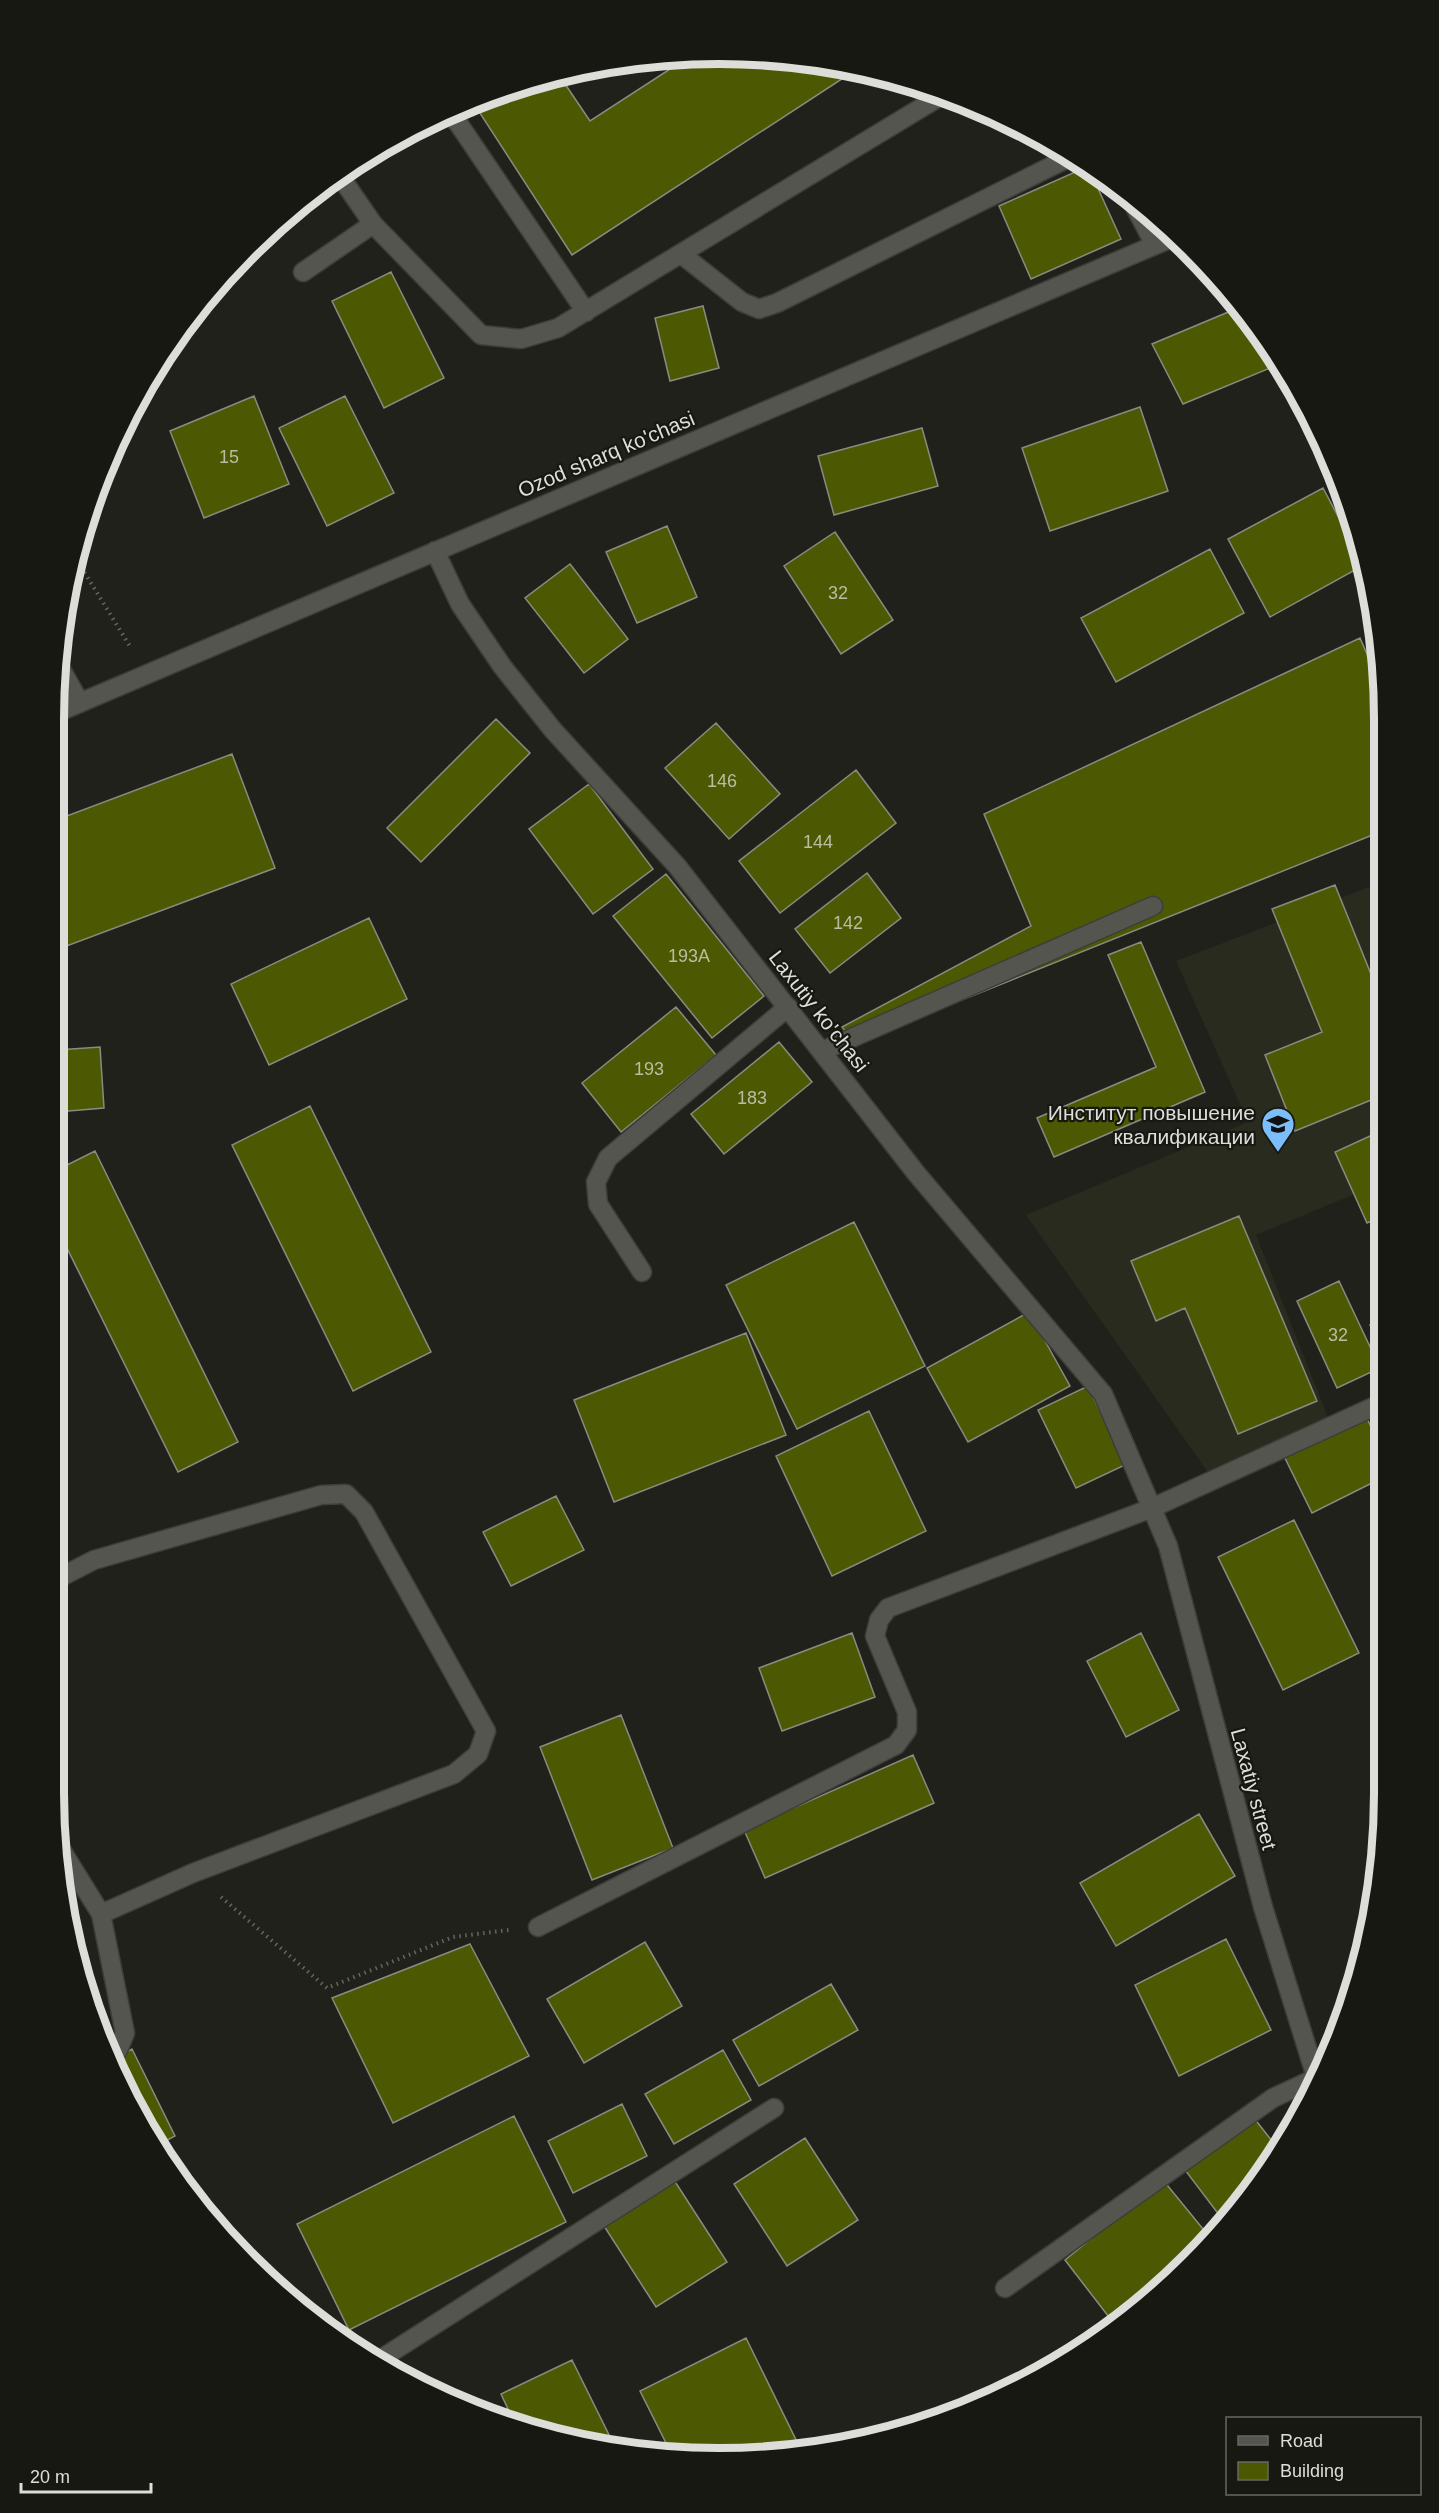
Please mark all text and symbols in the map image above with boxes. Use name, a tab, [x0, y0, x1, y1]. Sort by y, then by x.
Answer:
street label: Ozod sharq ko'chasi	[514, 406, 698, 502]
house number: 15	[219, 447, 239, 467]
house number: 32	[828, 583, 848, 603]
house number: 146	[707, 771, 737, 791]
house number: 144	[803, 832, 833, 852]
house number: 142	[833, 913, 863, 933]
house number: 193А	[668, 946, 710, 966]
street label: Laxutiy ko'chasi	[765, 946, 873, 1076]
house number: 193	[634, 1059, 664, 1079]
house number: 183	[737, 1088, 767, 1108]
place label: Институт повышение квалификации	[1048, 1101, 1255, 1148]
school or university icon: Институт повышение квалификации	[1260, 1106, 1296, 1153]
house number: 32	[1328, 1325, 1348, 1345]
street label: Laxatiy street	[1227, 1726, 1281, 1852]
legend	[1226, 2417, 1421, 2495]
text: Road	[1280, 2431, 1323, 2451]
scale bar	[21, 2456, 152, 2494]
text: Building	[1280, 2461, 1344, 2481]
text: 20 m	[30, 2467, 70, 2487]

